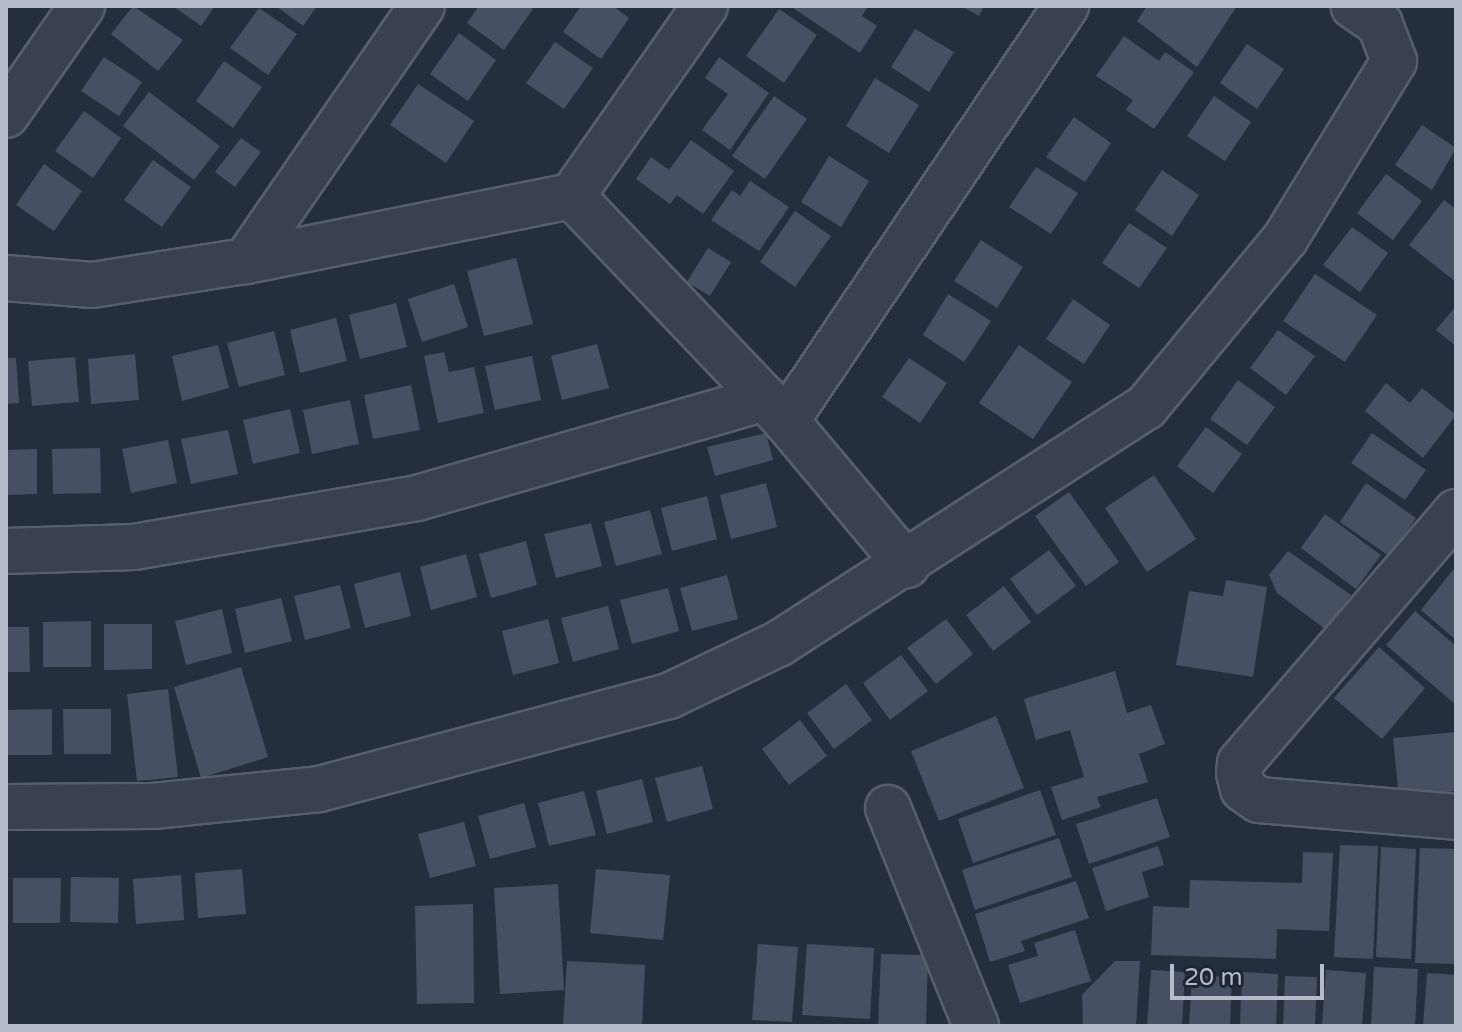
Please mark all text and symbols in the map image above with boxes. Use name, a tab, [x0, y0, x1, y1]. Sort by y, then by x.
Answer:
scale bar	[1174, 948, 1328, 998]
text: 20 m	[1184, 963, 1242, 992]

